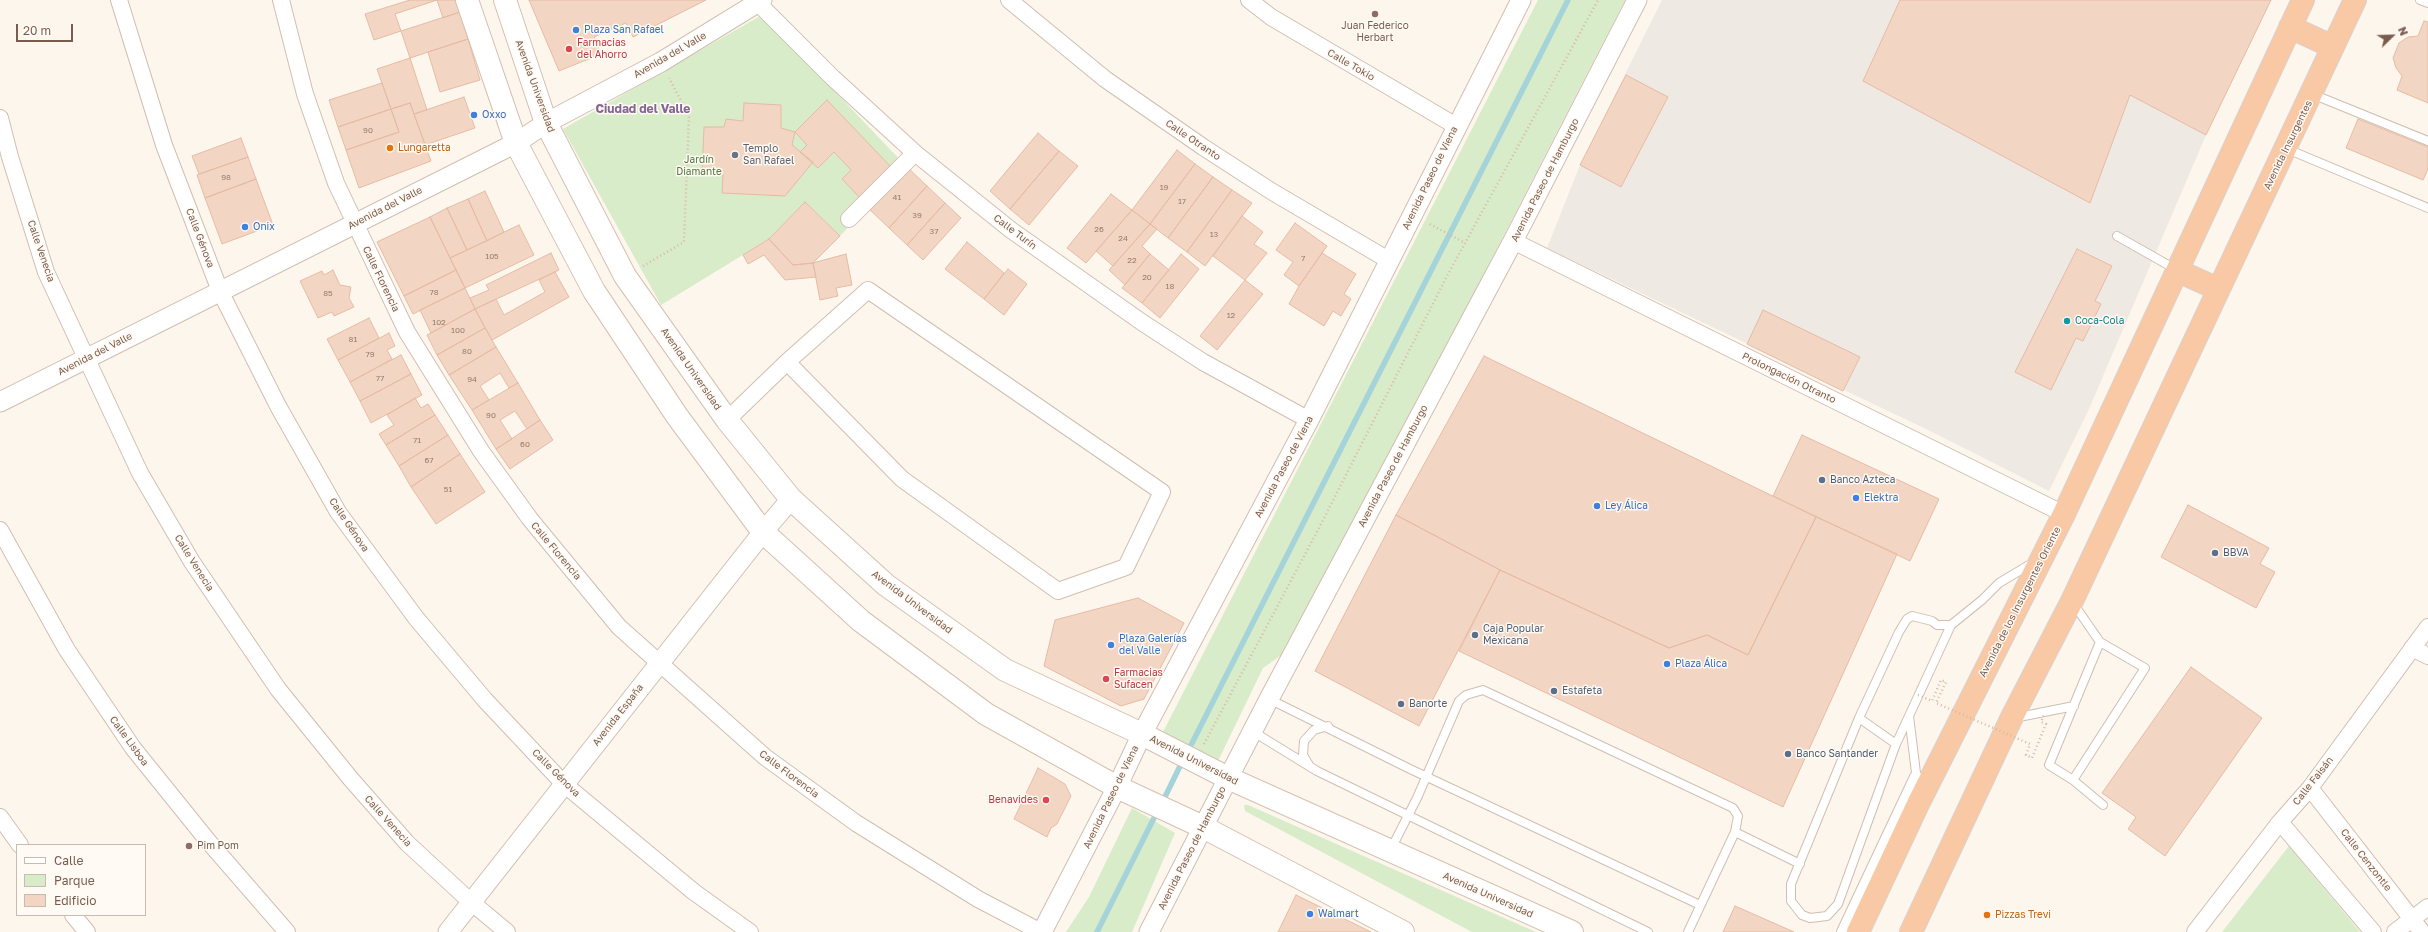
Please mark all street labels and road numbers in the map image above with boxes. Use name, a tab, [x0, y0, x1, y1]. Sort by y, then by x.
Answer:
street label: Avenida del Valle	[632, 29, 708, 81]
street label: Avenida Universidad	[513, 38, 557, 134]
street label: Calle Tokio	[1325, 47, 1377, 83]
street label: Avenida Insurgentes	[2261, 98, 2315, 192]
street label: Avenida Paseo de Hamburgo	[1509, 116, 1581, 244]
street label: Calle Otranto	[1163, 117, 1223, 163]
street label: Avenida Paseo de Viena	[1400, 124, 1460, 232]
street label: Avenida del Valle	[346, 184, 424, 232]
street label: Calle Génova	[183, 207, 217, 269]
street label: Calle Turín	[991, 212, 1039, 252]
street label: Calle Venecia	[25, 218, 57, 284]
street label: Calle Florencia	[360, 244, 402, 314]
street label: Avenida Universidad	[658, 326, 724, 412]
street label: Avenida del Valle	[56, 330, 134, 378]
street label: Prolongación Otranto	[1740, 350, 1838, 406]
street label: Avenida Paseo de Hamburgo	[1356, 403, 1430, 529]
street label: Avenida Paseo de Viena	[1252, 414, 1316, 520]
street label: Calle Génova	[326, 496, 372, 554]
street label: Calle Florencia	[528, 520, 584, 582]
street label: Avenida de los Insurgentes Oriente	[1977, 525, 2063, 679]
street label: Calle Venecia	[172, 532, 216, 594]
street label: Avenida Universidad	[869, 568, 955, 636]
street label: Avenida España	[590, 682, 646, 748]
street label: Calle Lisboa	[107, 714, 151, 768]
street label: Avenida Universidad	[1148, 733, 1240, 787]
street label: Avenida Paseo de Viena	[1081, 743, 1141, 851]
street label: Calle Génova	[530, 747, 582, 799]
street label: Calle Florencia	[757, 748, 821, 800]
street label: Calle Faisán	[2290, 754, 2336, 808]
street label: Avenida Paseo de Hamburgo	[1156, 784, 1228, 912]
street label: Calle Venecia	[362, 793, 414, 849]
street label: Calle Cenzontle	[2338, 826, 2394, 894]
street label: Avenida Universidad	[1441, 870, 1535, 920]

